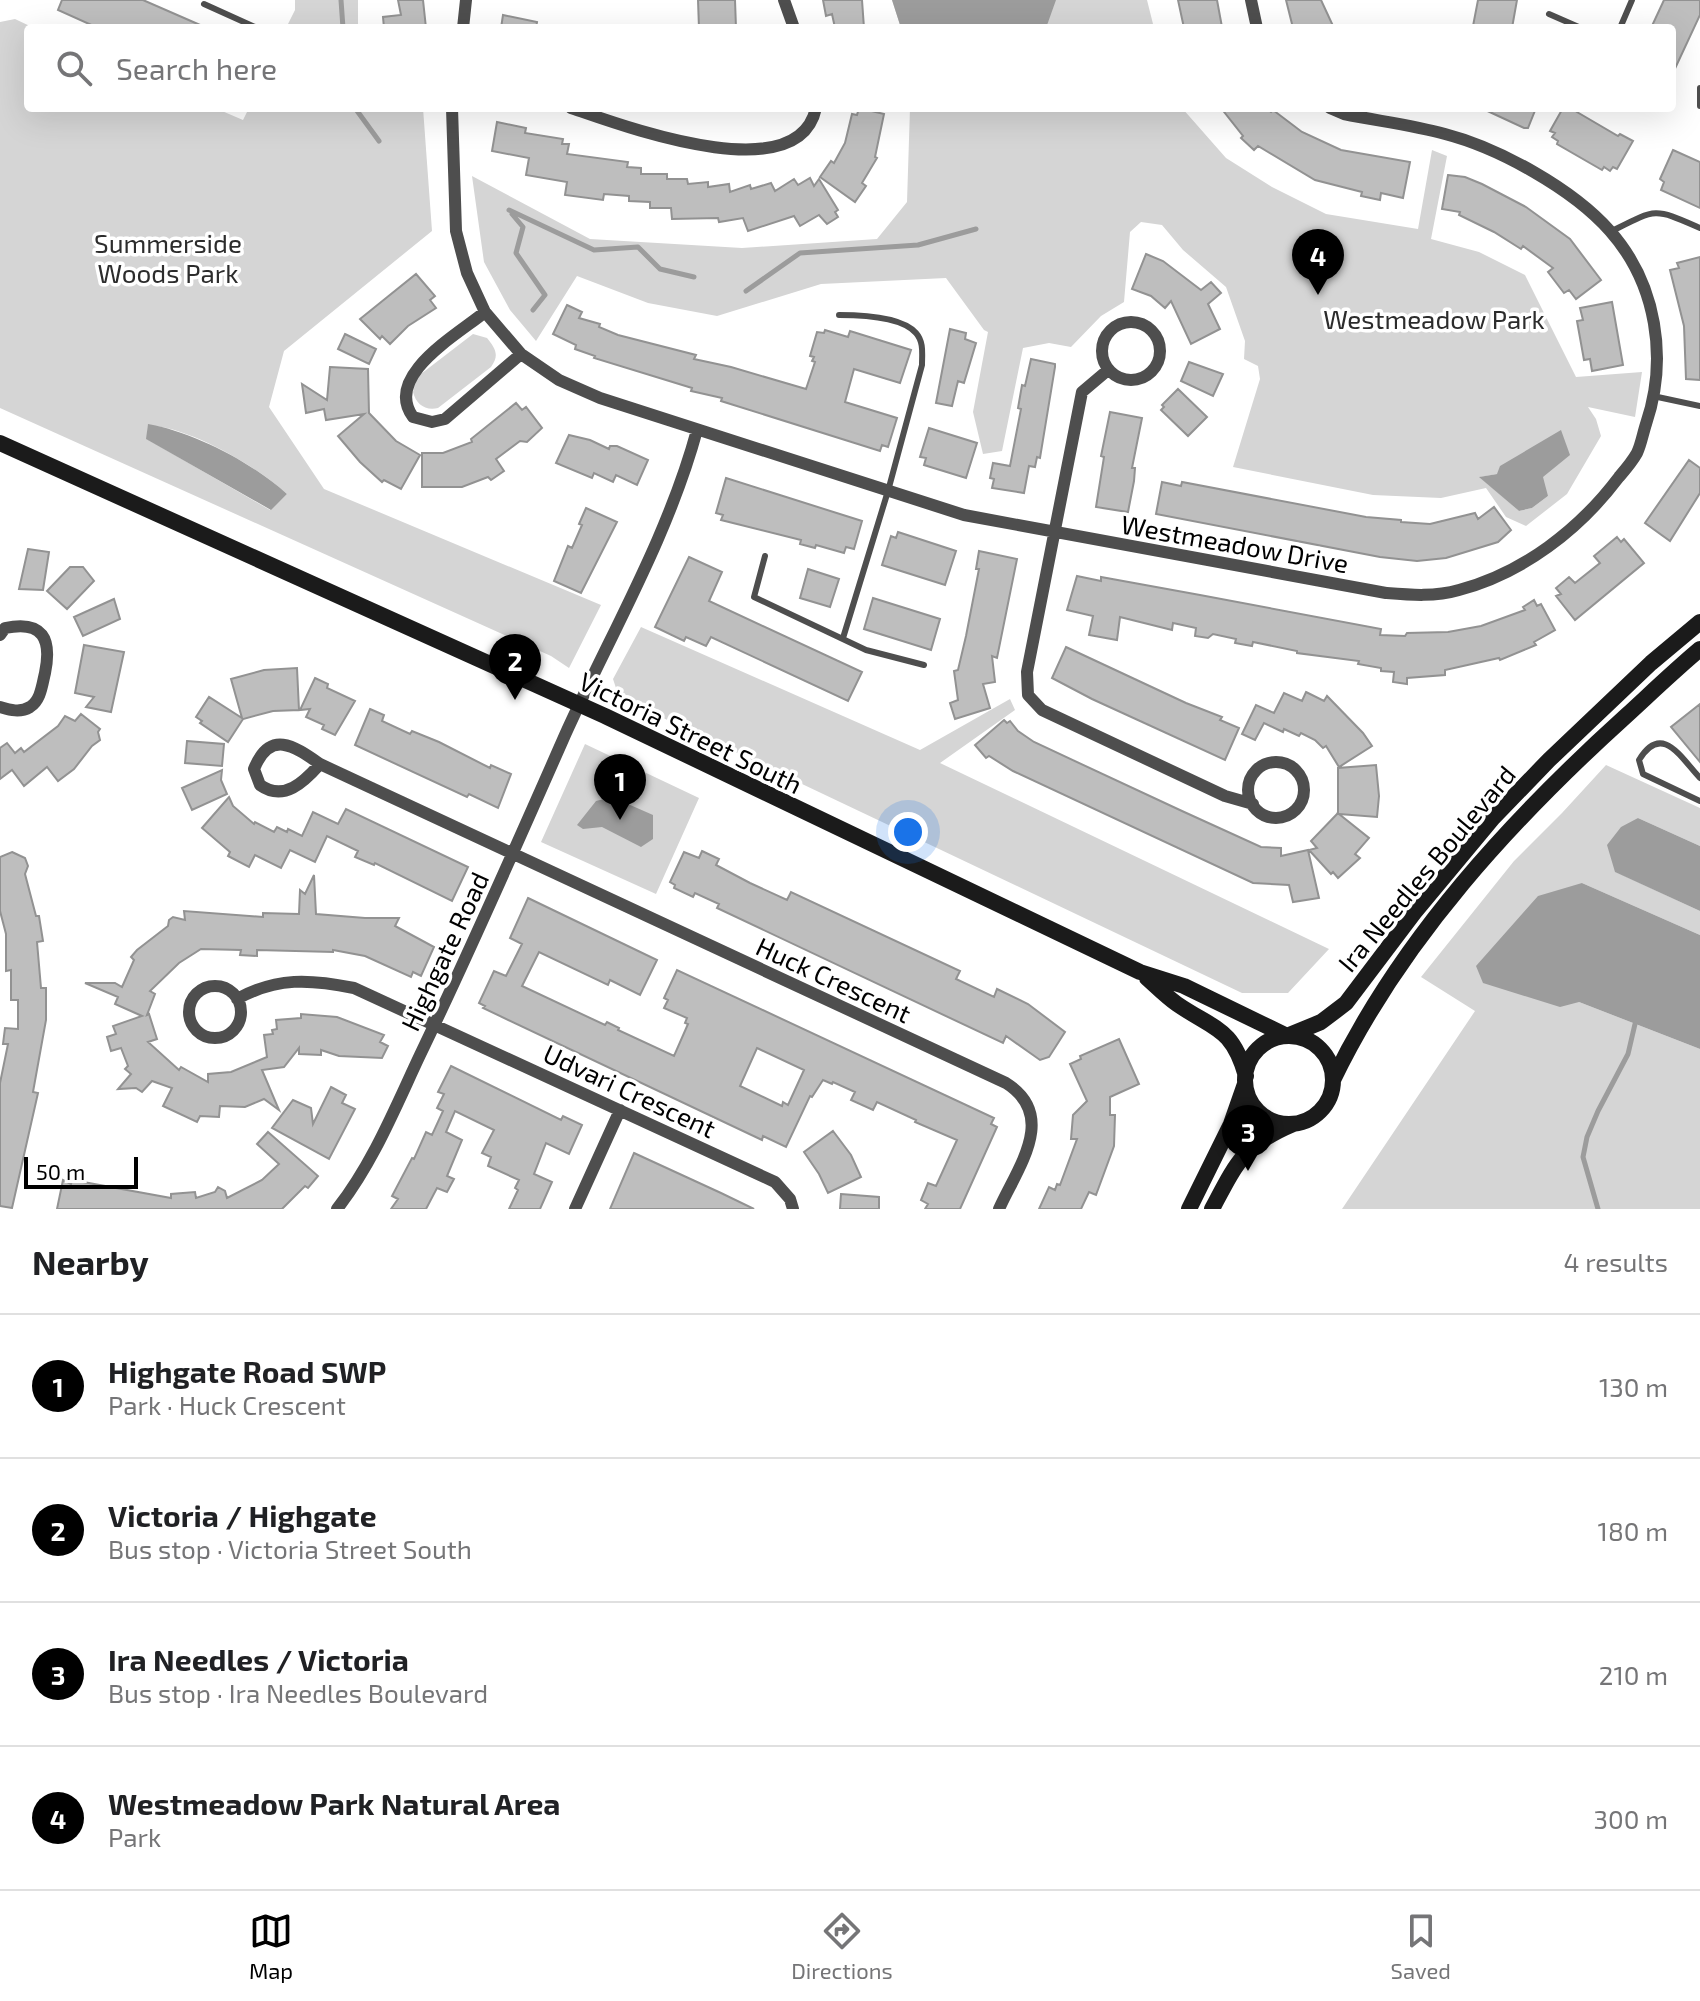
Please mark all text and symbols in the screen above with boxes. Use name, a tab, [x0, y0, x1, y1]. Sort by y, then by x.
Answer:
search box	[24, 24, 1676, 112]
icon: search	[52, 46, 96, 90]
text: Search here	[116, 50, 277, 86]
park label: Summerside Woods Park	[94, 227, 242, 288]
pin: 4	[1292, 229, 1344, 295]
park label: Westmeadow Park	[1323, 303, 1545, 334]
street label: Westmeadow Drive	[1119, 508, 1351, 578]
pin: 2	[489, 634, 541, 700]
street label: Victoria Street South	[575, 665, 807, 799]
pin: 1	[594, 754, 646, 820]
street label: Ira Needles Boulevard	[1331, 759, 1521, 977]
your location	[888, 812, 928, 852]
street label: Highgate Road	[394, 867, 494, 1035]
street label: Huck Crescent	[752, 930, 916, 1028]
street label: Udvari Crescent	[539, 1037, 721, 1143]
pin: 3	[1222, 1105, 1274, 1171]
scale bar	[24, 1153, 138, 1189]
text: 50 m	[36, 1158, 85, 1184]
text: Nearby	[32, 1241, 149, 1282]
text: 4 results	[1563, 1246, 1668, 1277]
text: Highgate Road SWP	[108, 1353, 386, 1389]
text: 1	[52, 1371, 64, 1402]
text: 130 m	[1599, 1371, 1668, 1402]
text: Park · Huck Crescent	[108, 1389, 346, 1420]
text: Victoria / Highgate	[108, 1497, 377, 1533]
text: 2	[50, 1515, 66, 1546]
text: 180 m	[1598, 1515, 1668, 1546]
text: Bus stop · Victoria Street South	[108, 1533, 472, 1564]
text: Ira Needles / Victoria	[108, 1641, 409, 1677]
text: 3	[51, 1659, 65, 1690]
text: 210 m	[1599, 1659, 1668, 1690]
text: Bus stop · Ira Needles Boulevard	[108, 1677, 488, 1708]
text: Westmeadow Park Natural Area	[108, 1785, 560, 1821]
text: 4	[50, 1803, 66, 1834]
text: 300 m	[1594, 1803, 1668, 1834]
text: Park	[108, 1821, 161, 1852]
tab: Map	[249, 1909, 293, 1983]
tab: Directions	[791, 1909, 893, 1983]
tab: Saved	[1391, 1909, 1451, 1983]

